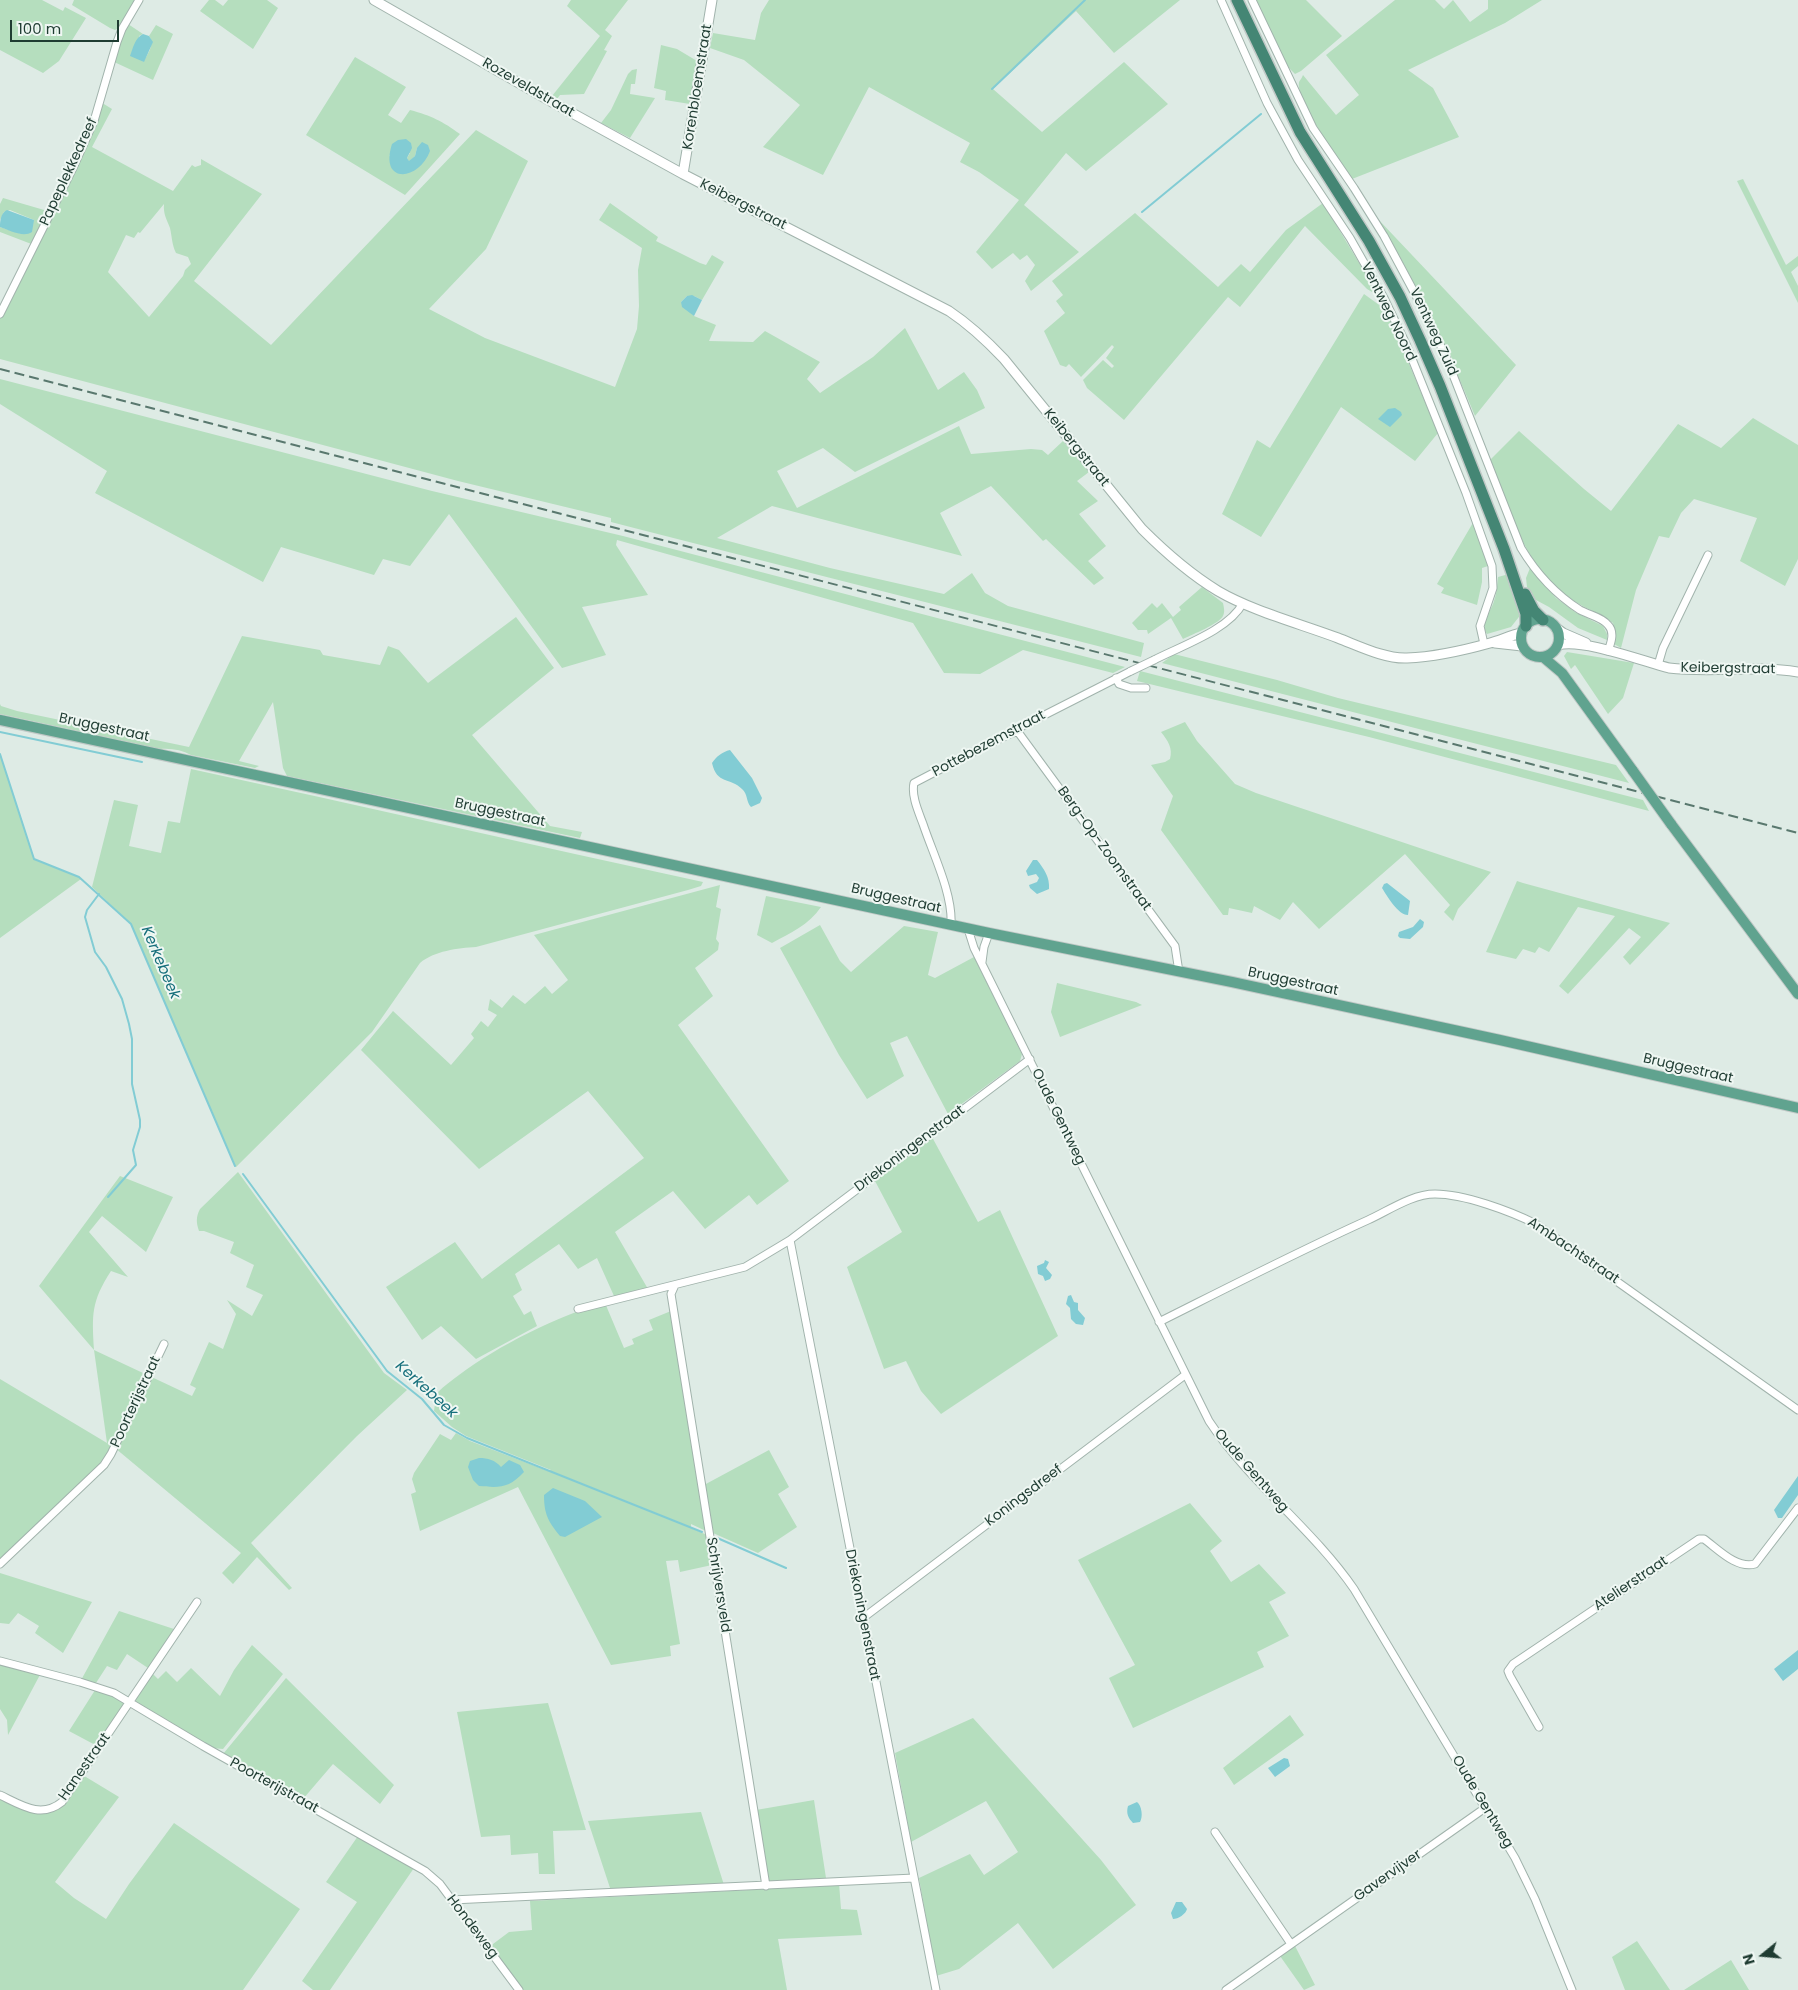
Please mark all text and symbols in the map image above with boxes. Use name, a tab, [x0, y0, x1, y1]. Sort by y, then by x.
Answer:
scale bar	[12, 10, 121, 42]
text: 100 m	[18, 18, 61, 39]
street label: Korenbloemstraat	[680, 23, 716, 151]
street label: Rozeveldstraat	[479, 55, 577, 121]
street label: Papeplekkedreef	[37, 115, 101, 229]
street label: Keibergstraat	[697, 176, 789, 234]
street label: Ventweg Noord	[1357, 260, 1419, 364]
street label: Ventweg Zuid	[1405, 285, 1461, 379]
street label: Keibergstraat	[1040, 406, 1112, 490]
street label: Keibergstraat	[1680, 660, 1776, 678]
street label: Pottebezemstraat	[930, 707, 1048, 781]
street label: Bruggestraat	[57, 710, 151, 746]
street label: Berg-Op-Zoomstraat	[1053, 784, 1155, 914]
street label: Bruggestraat	[453, 795, 547, 831]
street label: Bruggestraat	[849, 880, 943, 918]
water label: Kerkebeek	[137, 924, 183, 1002]
street label: Bruggestraat	[1246, 964, 1340, 1000]
street label: Bruggestraat	[1641, 1050, 1735, 1088]
street label: Oude Gentweg	[1027, 1066, 1089, 1168]
street label: Driekoningenstraat	[852, 1102, 968, 1196]
street label: Ambachtstraat	[1524, 1214, 1622, 1288]
street label: Poorterijstraat	[108, 1354, 164, 1450]
water label: Kerkebeek	[391, 1357, 461, 1423]
street label: Oude Gentweg	[1210, 1426, 1292, 1516]
street label: Koningsdreef	[982, 1462, 1066, 1530]
street label: Schrijversveld	[702, 1536, 734, 1634]
street label: Driekoningenstraat	[841, 1548, 883, 1682]
street label: Atelierstraat	[1591, 1553, 1671, 1615]
street label: Hanestraat	[56, 1730, 114, 1804]
street label: Oude Gentweg	[1448, 1753, 1516, 1851]
street label: Poorterijstraat	[227, 1755, 321, 1817]
street label: Gavervijver	[1351, 1847, 1425, 1905]
street label: Hondeweg	[443, 1892, 501, 1962]
north arrow	[1738, 1930, 1788, 1980]
text: N	[1738, 1951, 1760, 1967]

